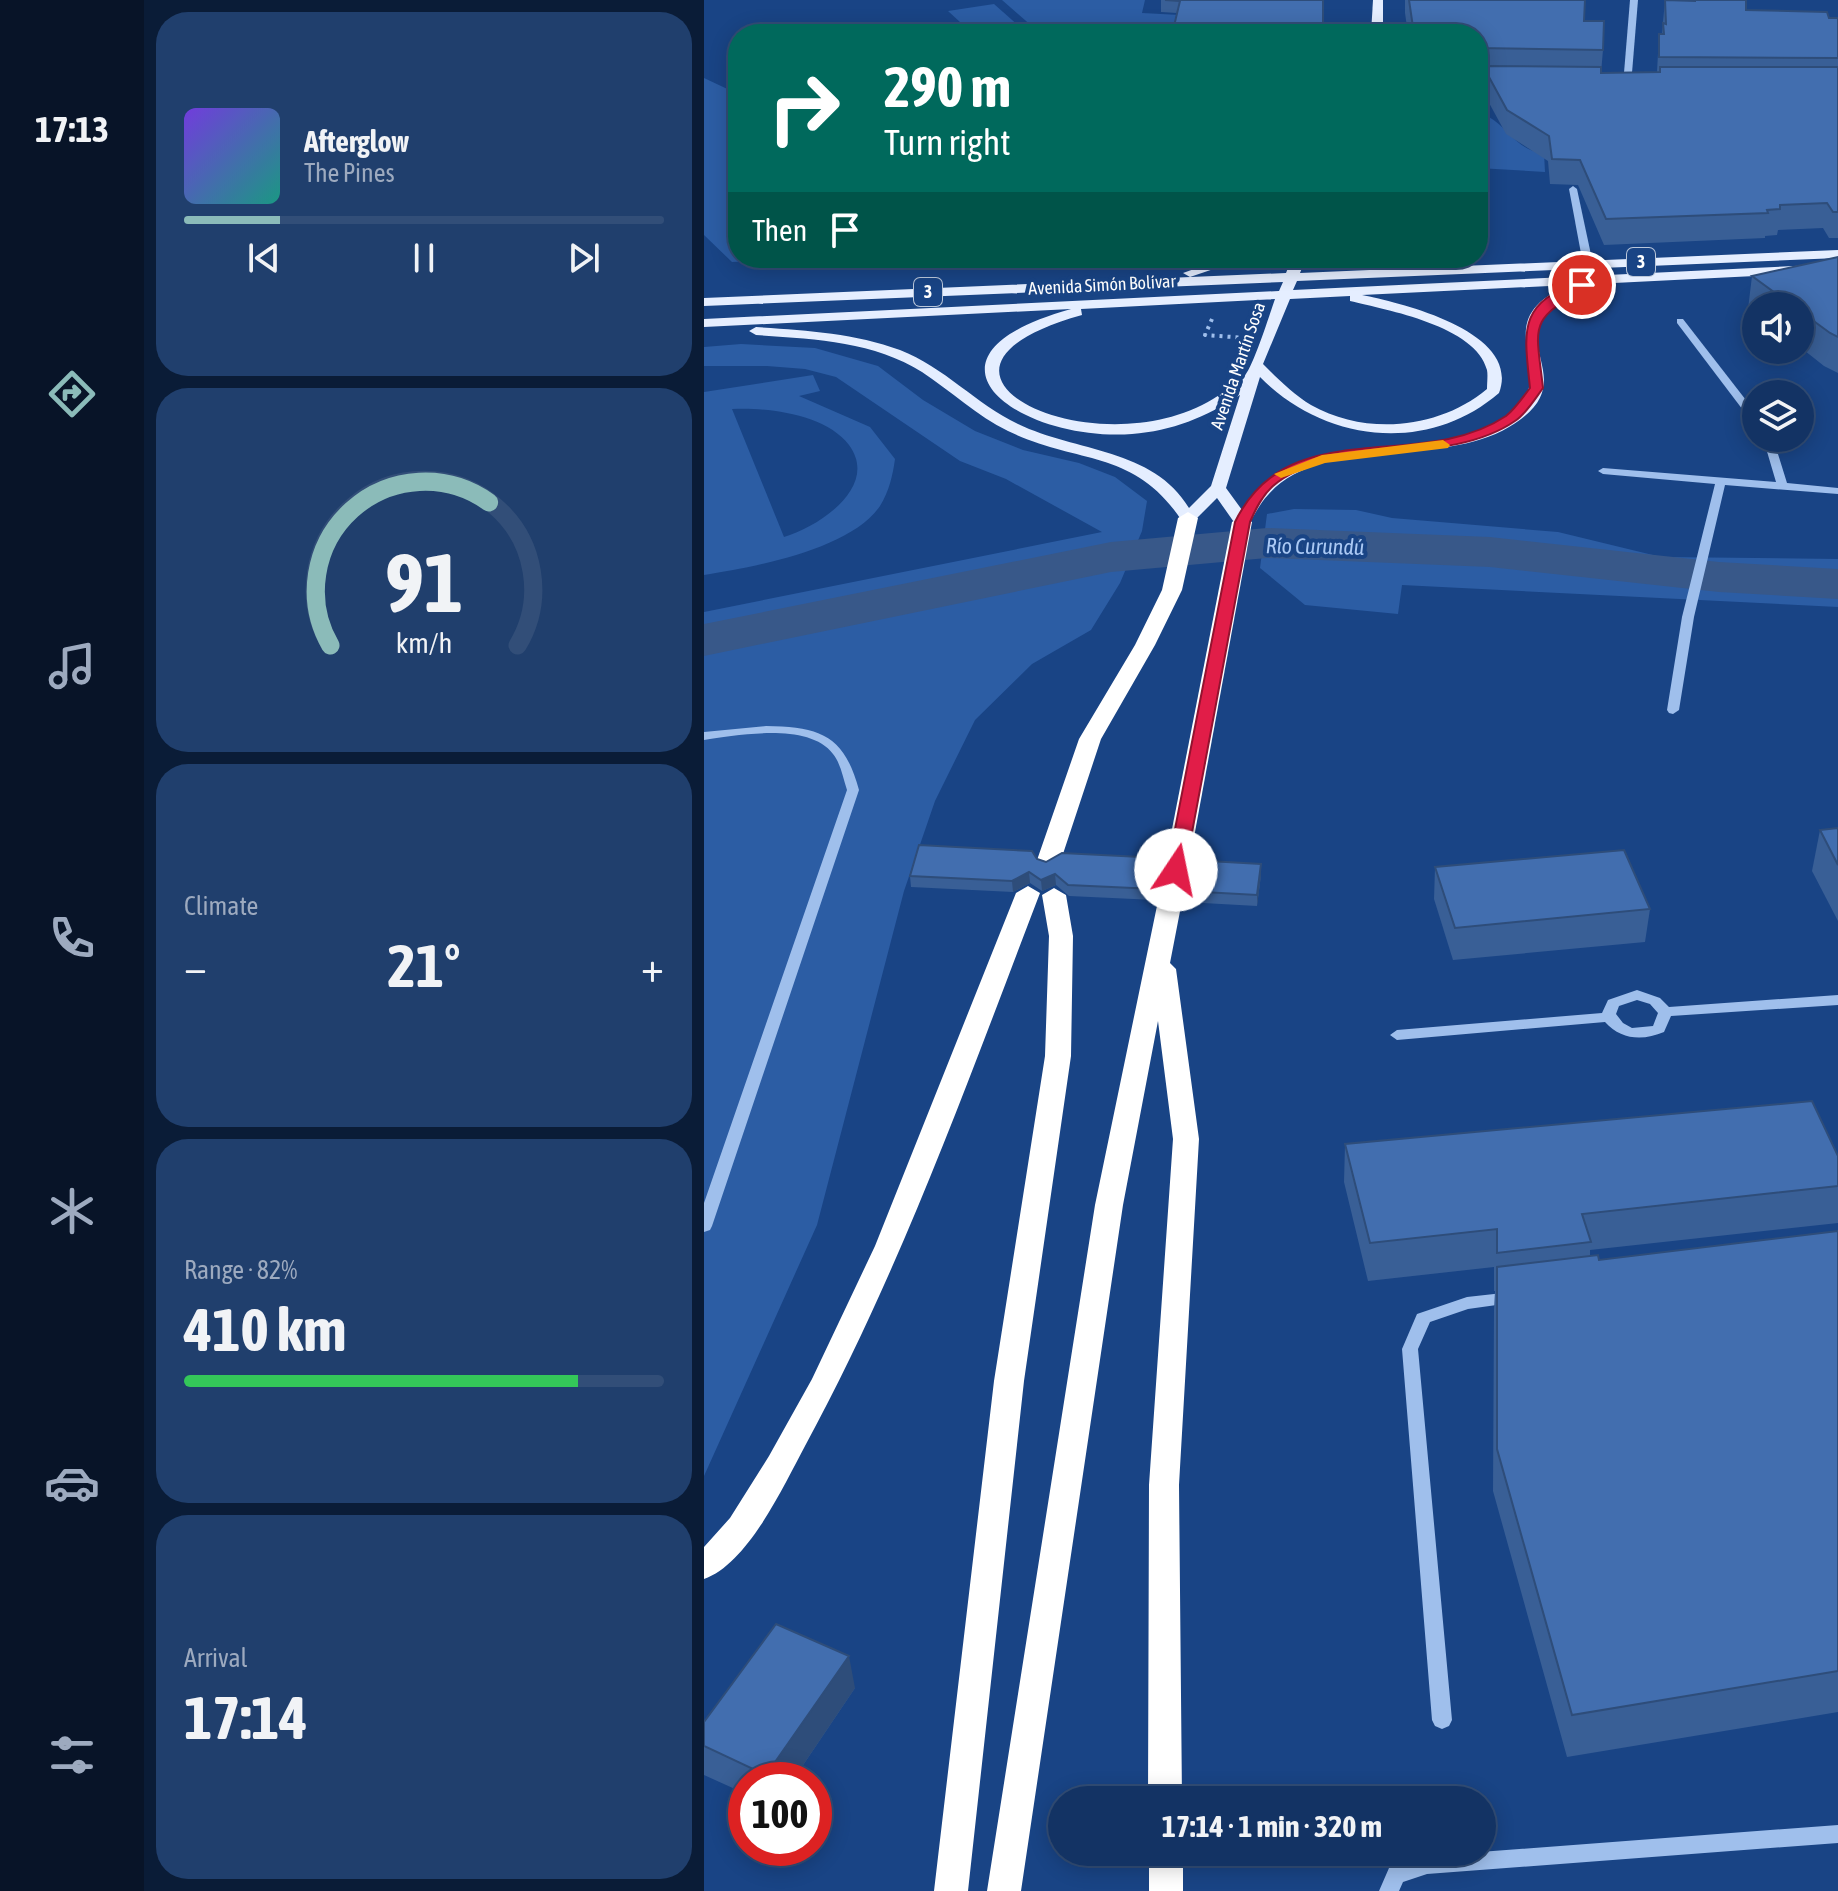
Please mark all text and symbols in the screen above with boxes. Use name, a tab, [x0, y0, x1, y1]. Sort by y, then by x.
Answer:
text: 290 m	[884, 55, 1011, 119]
icon: right	[752, 56, 856, 160]
text: 17:13	[35, 108, 109, 150]
text: Turn right	[884, 121, 1011, 163]
text: Afterglow	[304, 124, 409, 158]
text: The Pines	[304, 158, 395, 188]
icon: arrive	[823, 208, 867, 252]
text: Then	[752, 213, 807, 247]
icon: previous	[242, 236, 286, 280]
icon: pause	[402, 236, 446, 280]
icon: next	[562, 236, 606, 280]
road number: 3	[1627, 248, 1655, 276]
pin	[1548, 251, 1616, 319]
icon: arrive	[1560, 263, 1604, 307]
street label: Avenida Simón Bolívar	[1028, 270, 1177, 299]
road number: 3	[914, 278, 942, 306]
map controls	[1742, 292, 1814, 452]
button: sound	[1742, 292, 1814, 364]
street label: Avenida Martín Sosa	[1206, 299, 1269, 432]
icon: directions	[44, 366, 100, 422]
button: layers	[1742, 380, 1814, 452]
water label: Río Curundú	[1265, 532, 1365, 560]
text: 91	[385, 533, 463, 629]
text: km/h	[396, 626, 452, 659]
icon: music	[44, 638, 100, 694]
position arrow	[1134, 828, 1218, 912]
text: Climate	[184, 891, 258, 921]
icon: phone	[44, 910, 100, 966]
text: 21°	[388, 931, 460, 1000]
text: −	[184, 941, 207, 991]
text: +	[641, 941, 664, 991]
icon: climate	[44, 1183, 100, 1239]
text: Range · 82%	[184, 1255, 297, 1285]
text: 410 km	[184, 1295, 346, 1364]
icon: car	[44, 1455, 100, 1511]
text: Arrival	[184, 1643, 248, 1673]
text: 17:14	[184, 1683, 307, 1752]
icon: filters	[44, 1727, 100, 1783]
speed limit sign: 100	[728, 1762, 832, 1866]
text: 17:14 · 1 min · 320 m	[1162, 1809, 1382, 1843]

